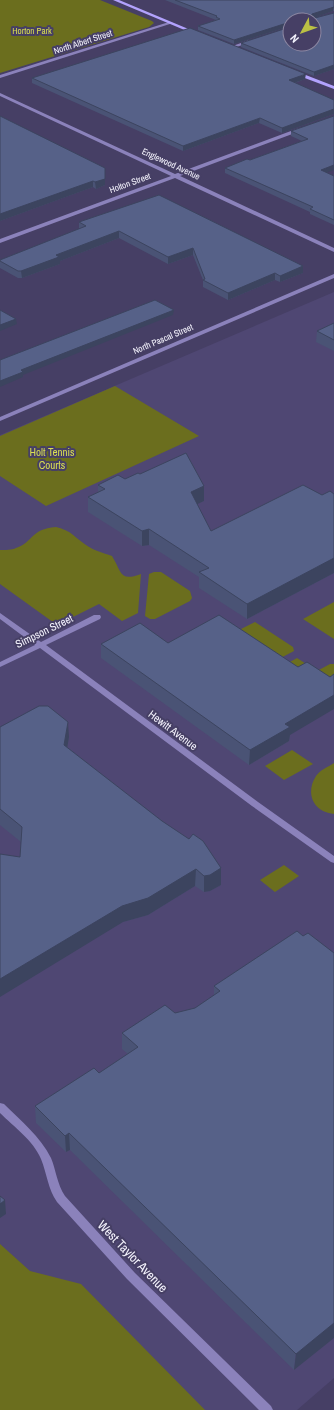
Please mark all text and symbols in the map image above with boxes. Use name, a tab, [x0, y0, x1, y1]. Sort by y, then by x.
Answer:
north arrow	[282, 12, 322, 52]
park label: Horton Park	[12, 25, 52, 37]
street label: North Albert Street	[52, 27, 114, 57]
text: N	[287, 32, 302, 46]
street label: Englewood Avenue	[140, 145, 202, 183]
street label: Holton Street	[108, 170, 152, 196]
street label: North Pascal Street	[131, 321, 195, 357]
park label: Holt Tennis Courts	[30, 445, 75, 472]
street label: Simpson Street	[13, 611, 75, 651]
street label: Hewitt Avenue	[146, 707, 200, 753]
street label: West Taylor Avenue	[94, 1217, 171, 1296]

